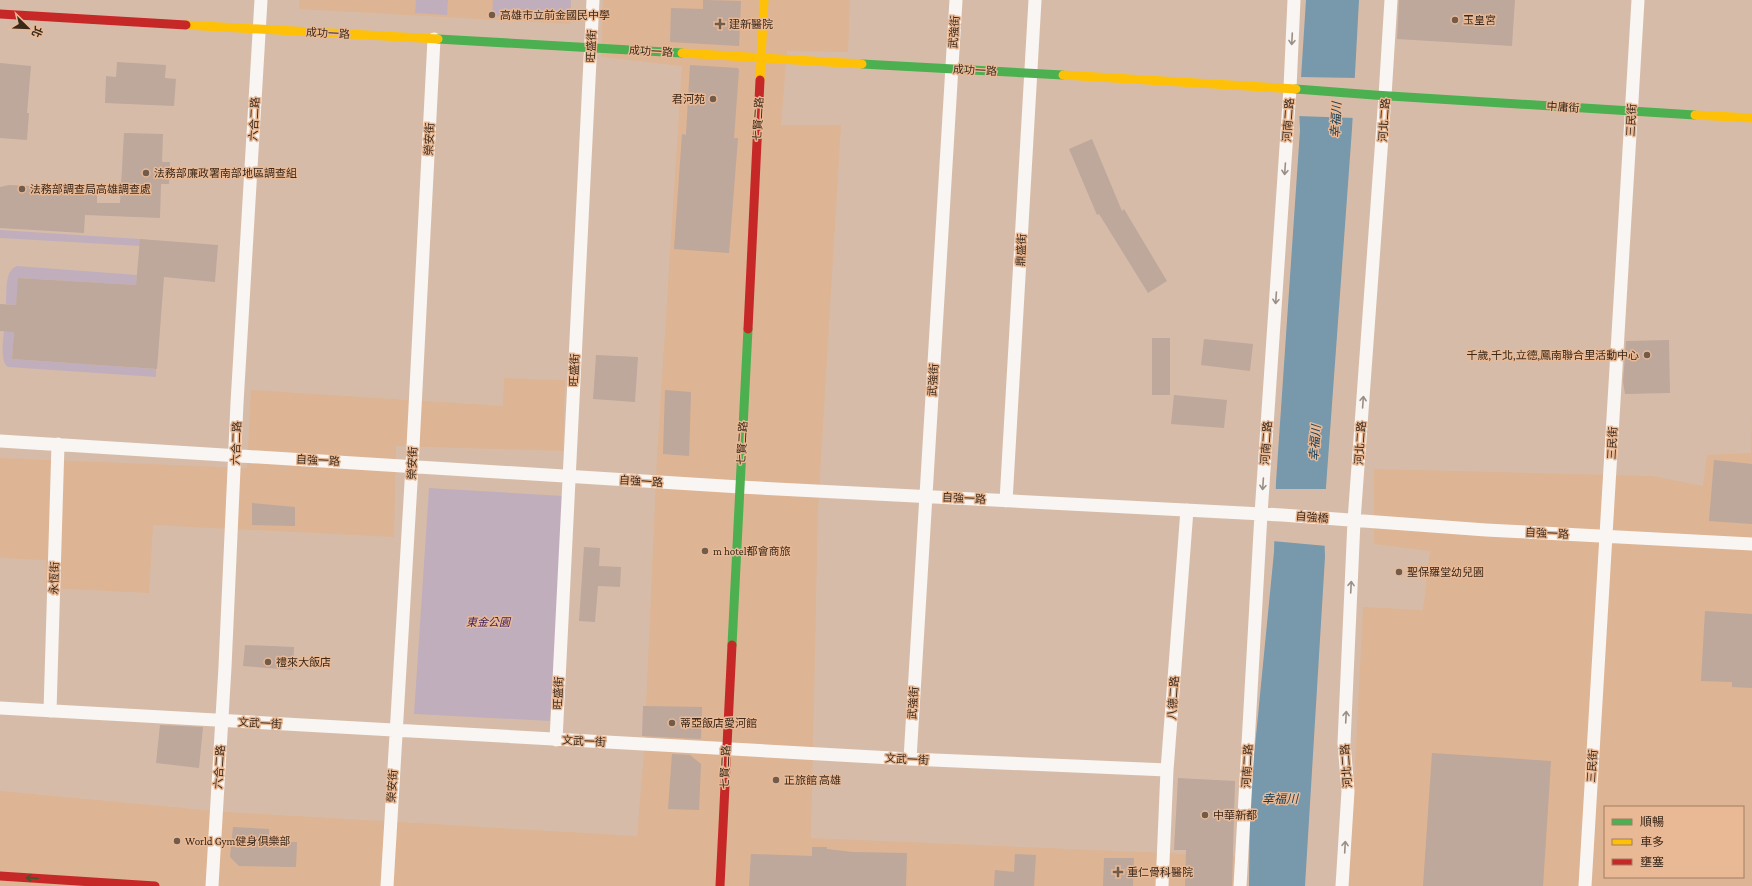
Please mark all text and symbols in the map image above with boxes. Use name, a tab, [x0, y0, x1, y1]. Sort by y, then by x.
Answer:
north arrow	[8, 8, 48, 48]
place label: 高雄市立前金國民中學	[500, 9, 610, 21]
marker: 高雄市立前金國民中學	[487, 10, 497, 20]
place label: 玉皇宮	[1463, 14, 1496, 26]
street label: 武強街	[947, 15, 961, 49]
marker: 玉皇宮	[1450, 15, 1460, 25]
marker: 建新醫院	[714, 18, 726, 30]
place label: 建新醫院	[729, 18, 773, 30]
text: 北	[30, 25, 45, 39]
street label: 成功一路	[306, 26, 350, 40]
street label: 旺盛街	[584, 29, 598, 63]
one-way arrow	[1289, 32, 1296, 45]
street label: 成功一路	[629, 44, 673, 58]
street label: 成功一路	[953, 63, 997, 77]
place label: 君河苑	[672, 93, 705, 105]
marker: 君河苑	[708, 94, 718, 104]
street label: 六合二路	[247, 97, 261, 141]
street label: 七賢二路	[751, 97, 765, 141]
street label: 河南二路	[1280, 98, 1296, 142]
street label: 河北二路	[1376, 98, 1392, 142]
water label: 幸福川	[1328, 100, 1344, 138]
street label: 中庸街	[1546, 100, 1580, 114]
street label: 三民街	[1624, 103, 1638, 137]
street label: 榮安街	[422, 122, 436, 156]
one-way arrow	[1281, 162, 1288, 175]
place label: 法務部廉政署南部地區調查組	[154, 167, 297, 179]
marker: 法務部廉政署南部地區調查組	[141, 168, 151, 178]
place label: 法務部調查局高雄調查處	[30, 183, 151, 195]
marker: 法務部調查局高雄調查處	[17, 184, 27, 194]
street label: 鼎盛街	[1014, 233, 1028, 267]
one-way arrow	[1272, 291, 1279, 304]
place label: 千歲,千北,立德,鳳南聯合里活動中心	[1466, 349, 1639, 362]
marker: 千歲,千北,立德,鳳南聯合里活動中心	[1642, 350, 1652, 360]
street label: 旺盛街	[567, 353, 581, 387]
street label: 武強街	[926, 363, 940, 397]
one-way arrow	[1360, 396, 1367, 409]
street label: 六合二路	[229, 421, 243, 465]
street label: 七賢二路	[735, 421, 749, 465]
street label: 河南二路	[1258, 421, 1274, 465]
street label: 河北二路	[1352, 421, 1368, 465]
water label: 幸福川	[1307, 423, 1323, 461]
street label: 三民街	[1605, 426, 1619, 460]
street label: 榮安街	[405, 446, 419, 480]
street label: 自強一路	[296, 453, 340, 467]
street label: 自強一路	[619, 473, 663, 489]
one-way arrow	[1260, 477, 1267, 490]
street label: 自強一路	[942, 491, 986, 505]
street label: 自強橋	[1295, 510, 1329, 524]
street label: 自強一路	[1525, 526, 1569, 540]
place label: m hotel都會商旅	[713, 545, 791, 557]
marker: m hotel都會商旅	[700, 546, 710, 556]
street label: 永恆街	[47, 561, 61, 595]
place label: 聖保羅堂幼兒園	[1407, 566, 1484, 578]
marker: 聖保羅堂幼兒園	[1394, 567, 1404, 577]
one-way arrow	[1348, 581, 1355, 594]
park label: 東金公園	[466, 616, 512, 628]
place label: 禮來大飯店	[276, 656, 331, 668]
marker: 禮來大飯店	[263, 657, 273, 667]
street label: 旺盛街	[551, 676, 565, 710]
street label: 八德二路	[1165, 676, 1181, 720]
street label: 武強街	[906, 686, 920, 720]
one-way arrow	[1342, 711, 1349, 724]
street label: 文武一街	[238, 716, 282, 730]
place label: 蒂亞飯店愛河館	[680, 717, 757, 729]
marker: 蒂亞飯店愛河館	[667, 718, 677, 728]
street label: 文武一街	[562, 734, 606, 748]
street label: 河南二路	[1240, 744, 1254, 788]
street label: 河北二路	[1338, 744, 1354, 788]
street label: 六合二路	[211, 745, 227, 789]
street label: 七賢二路	[718, 745, 732, 789]
street label: 三民街	[1585, 749, 1599, 783]
street label: 文武一街	[885, 752, 929, 766]
street label: 榮安街	[385, 769, 399, 803]
place label: 正旅館 高雄	[784, 774, 841, 786]
marker: 正旅館 高雄	[771, 775, 781, 785]
water label: 幸福川	[1262, 792, 1300, 806]
legend	[1604, 806, 1744, 878]
place label: 中華新都	[1213, 809, 1257, 821]
marker: 中華新都	[1200, 810, 1210, 820]
text: 順暢	[1640, 815, 1664, 829]
place label: World Gym健身俱樂部	[185, 835, 290, 848]
text: 車多	[1640, 835, 1664, 849]
marker: World Gym健身俱樂部	[172, 836, 182, 846]
one-way arrow	[1341, 841, 1348, 854]
text: 壅塞	[1640, 855, 1664, 869]
marker: 重仁骨科醫院	[1112, 866, 1124, 878]
place label: 重仁骨科醫院	[1127, 866, 1193, 878]
one-way arrow	[26, 874, 39, 881]

